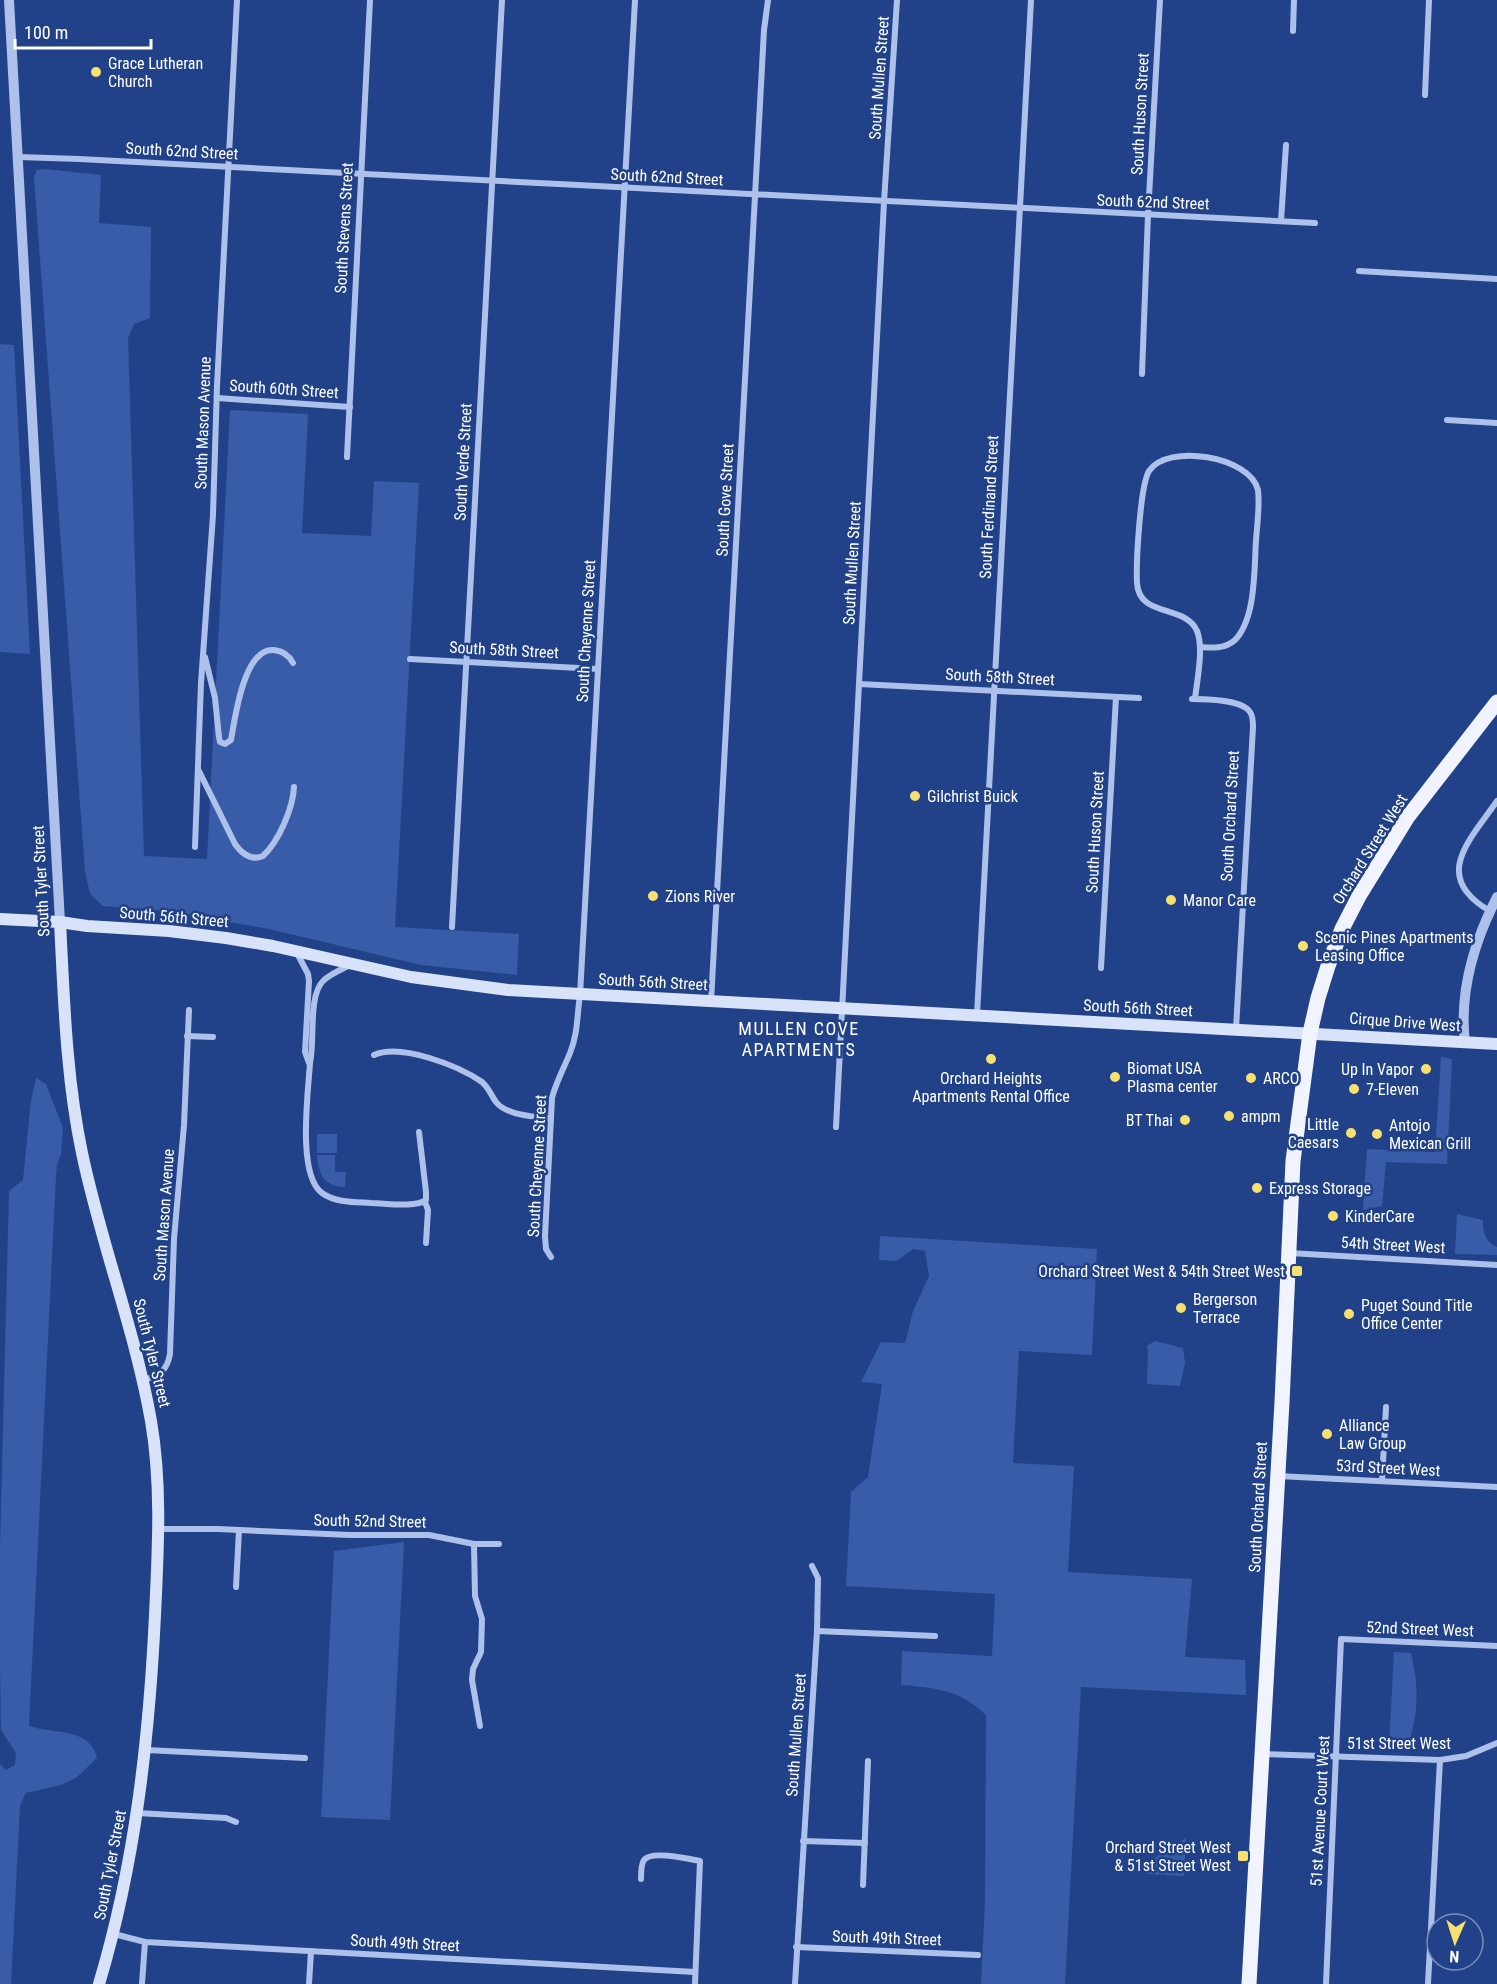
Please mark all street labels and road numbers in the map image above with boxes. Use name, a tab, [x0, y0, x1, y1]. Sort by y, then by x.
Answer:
street label: South Mullen Street	[865, 15, 893, 140]
street label: South Huson Street	[1127, 52, 1153, 175]
street label: South 62nd Street	[125, 139, 239, 163]
street label: South Stevens Street	[331, 162, 357, 294]
street label: South 62nd Street	[610, 165, 724, 189]
street label: South 62nd Street	[1096, 191, 1210, 213]
street label: South Mason Avenue	[191, 356, 215, 490]
street label: South 60th Street	[229, 376, 340, 402]
street label: South Verde Street	[450, 402, 476, 521]
street label: South Ferdinand Street	[976, 434, 1002, 579]
street label: South Gove Street	[713, 443, 737, 557]
street label: South Mullen Street	[839, 500, 865, 625]
street label: South Cheyenne Street	[573, 559, 599, 703]
street label: South 58th Street	[449, 638, 559, 662]
street label: South 58th Street	[945, 665, 1055, 689]
street label: South Orchard Street	[1217, 750, 1243, 882]
street label: South Huson Street	[1082, 770, 1108, 893]
street label: Orchard Street West	[1329, 790, 1412, 908]
street label: South Tyler Street	[29, 825, 53, 937]
street label: South 56th Street	[119, 903, 230, 931]
street label: South 56th Street	[598, 970, 708, 994]
street label: South 56th Street	[1083, 996, 1193, 1020]
street label: Cirque Drive West	[1349, 1009, 1462, 1035]
street label: South Cheyenne Street	[524, 1094, 550, 1238]
street label: South Mason Avenue	[150, 1148, 178, 1282]
street label: 54th Street West	[1340, 1233, 1446, 1257]
street label: South Tyler Street	[129, 1297, 175, 1410]
street label: South Orchard Street	[1245, 1441, 1271, 1573]
street label: 53rd Street West	[1335, 1456, 1441, 1480]
street label: South 52nd Street	[313, 1511, 427, 1531]
street label: 52nd Street West	[1366, 1618, 1474, 1640]
street label: South Mullen Street	[782, 1672, 810, 1797]
street label: 51st Street West	[1347, 1734, 1451, 1753]
street label: 51st Avenue Court West	[1307, 1735, 1333, 1887]
street label: South Tyler Street	[90, 1808, 130, 1922]
street label: South 49th Street	[832, 1927, 942, 1949]
street label: South 49th Street	[350, 1931, 460, 1955]

